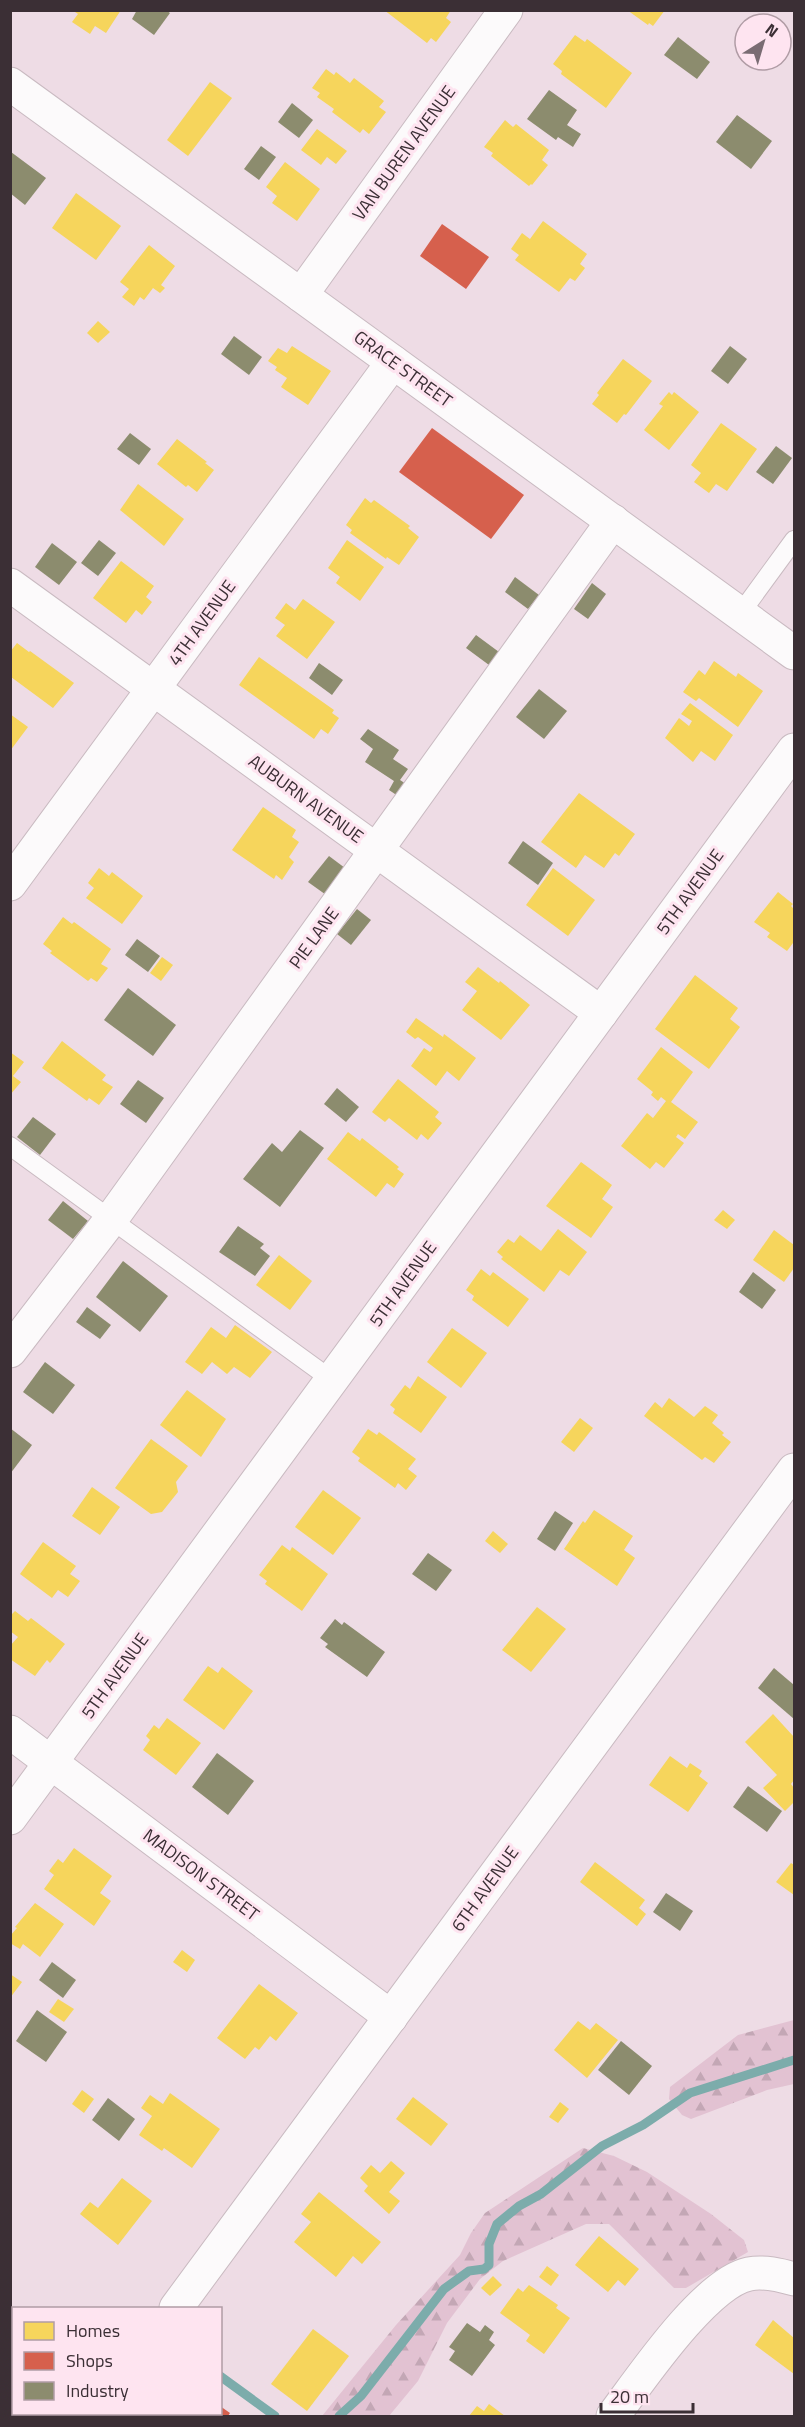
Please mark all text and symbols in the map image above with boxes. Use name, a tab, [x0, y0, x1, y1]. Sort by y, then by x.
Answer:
north arrow	[733, 12, 793, 72]
text: N	[760, 17, 784, 43]
street label: VAN BUREN AVENUE	[345, 80, 462, 226]
street label: GRACE STREET	[348, 324, 459, 414]
street label: 4TH AVENUE	[161, 574, 242, 671]
street label: AUBURN AVENUE	[243, 748, 369, 850]
street label: 5TH AVENUE	[649, 843, 730, 940]
street label: PIE LANE	[282, 901, 345, 974]
street label: 5TH AVENUE	[362, 1235, 443, 1332]
street label: 5TH AVENUE	[74, 1627, 155, 1724]
street label: MADISON STREET	[138, 1822, 265, 1928]
street label: 6TH AVENUE	[444, 1840, 525, 1937]
legend	[12, 2307, 222, 2415]
text: Homes	[66, 2317, 120, 2344]
text: Shops	[66, 2347, 113, 2374]
scale bar	[601, 2376, 692, 2414]
text: Industry	[66, 2377, 129, 2404]
text: 20 m	[610, 2383, 649, 2410]

